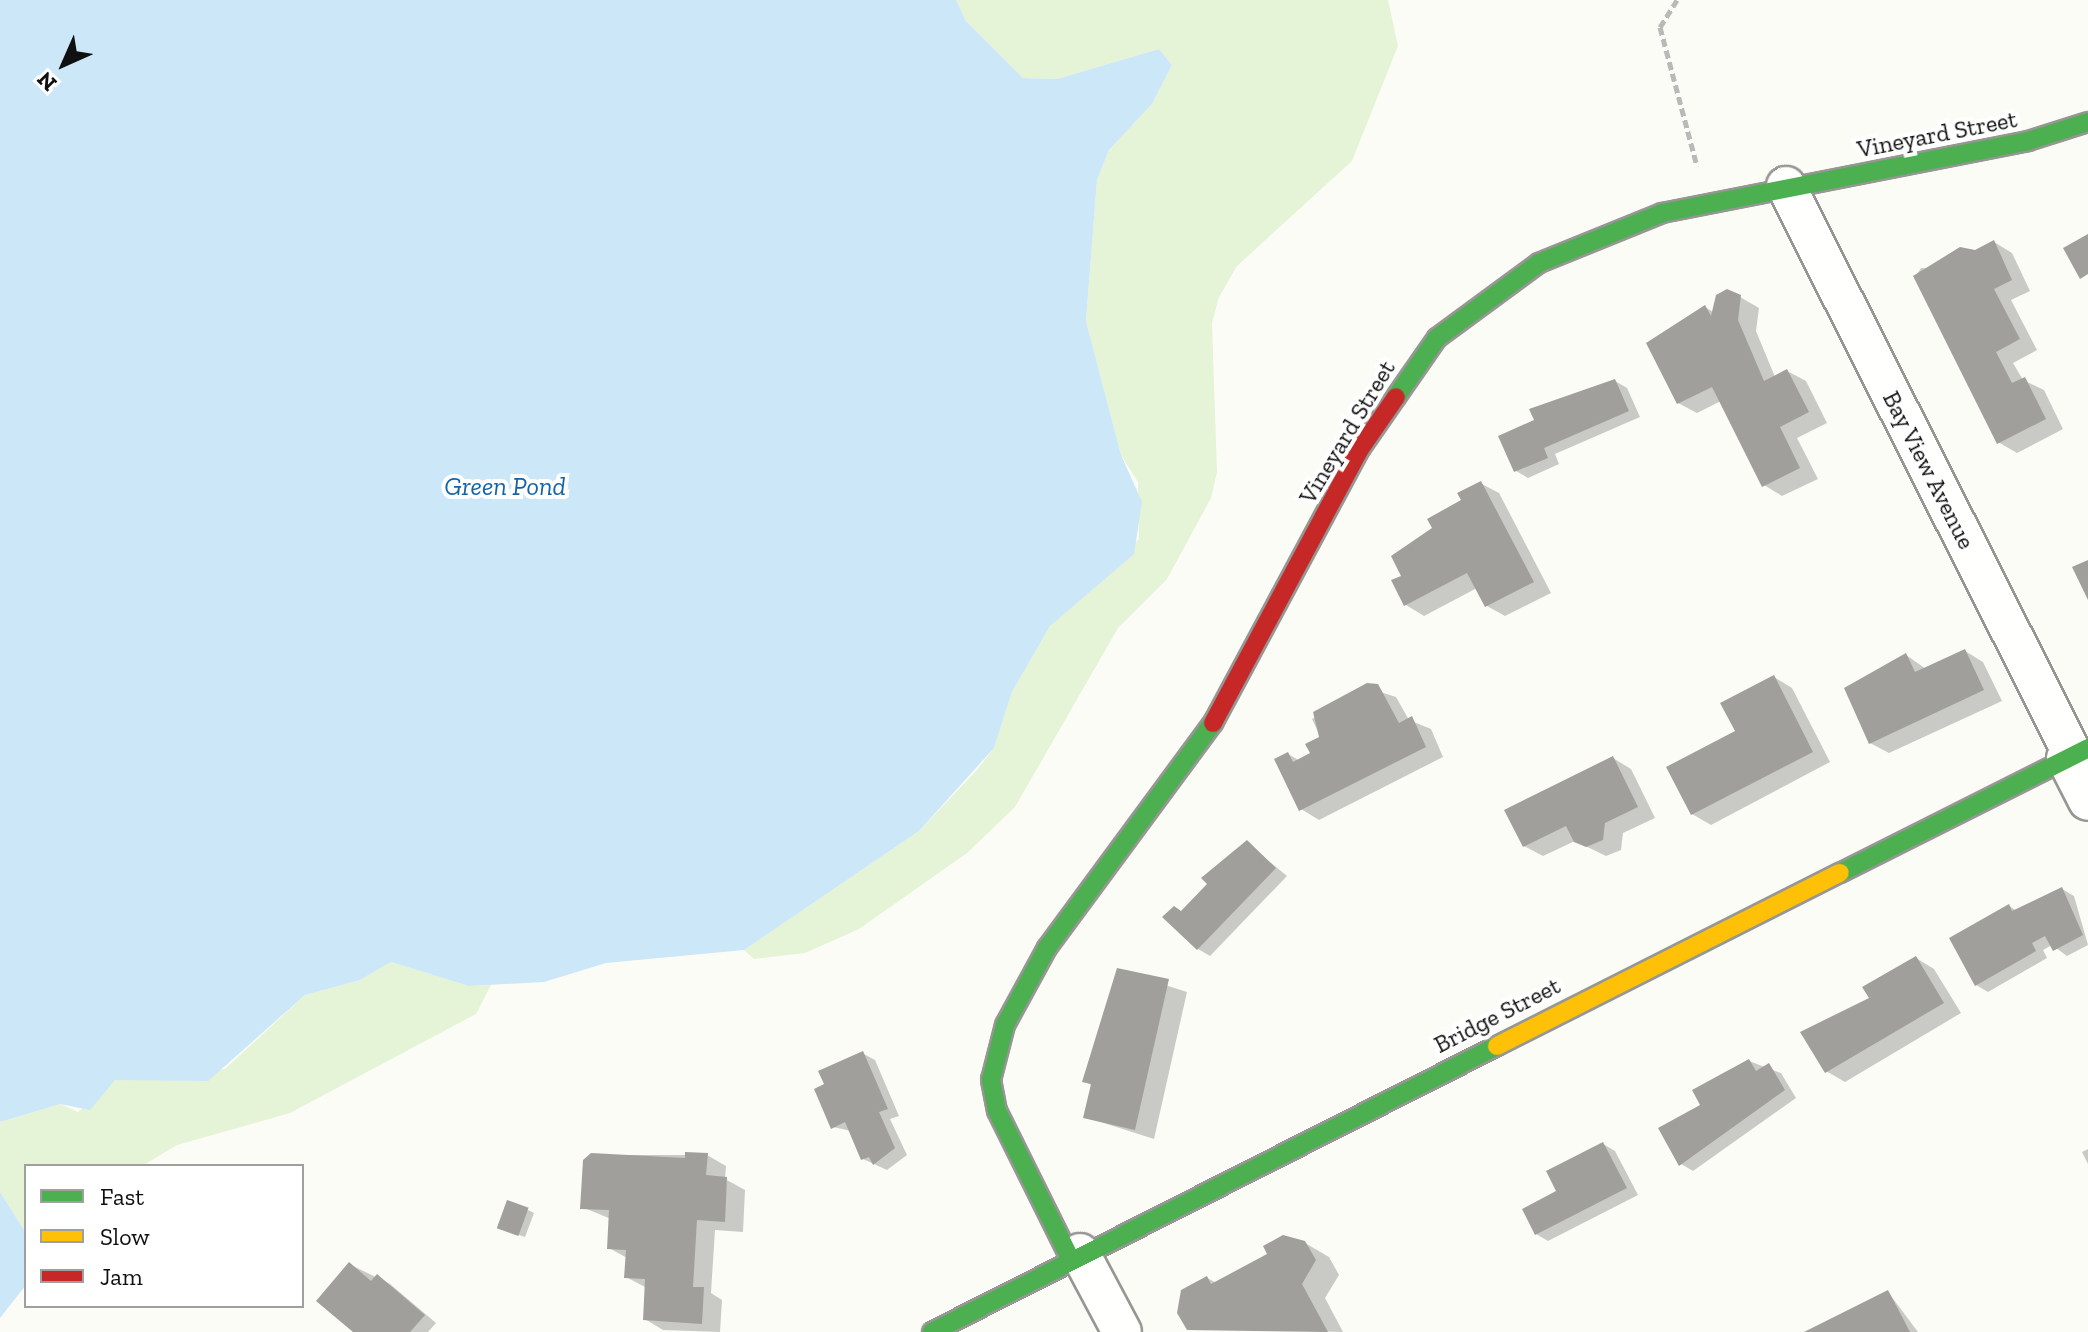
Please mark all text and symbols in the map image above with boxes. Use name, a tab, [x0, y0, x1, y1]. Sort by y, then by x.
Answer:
north arrow	[24, 24, 104, 104]
text: N	[31, 66, 62, 97]
street label: Vineyard Street	[1855, 104, 2019, 164]
street label: Vineyard Street	[1293, 355, 1401, 509]
street label: Bay View Avenue	[1876, 385, 1982, 555]
water label: Green Pond	[444, 471, 566, 503]
street label: Bridge Street	[1429, 971, 1565, 1059]
legend	[24, 1164, 304, 1308]
text: Fast	[100, 1182, 144, 1211]
text: Slow	[100, 1222, 150, 1251]
text: Jam	[100, 1262, 143, 1291]

